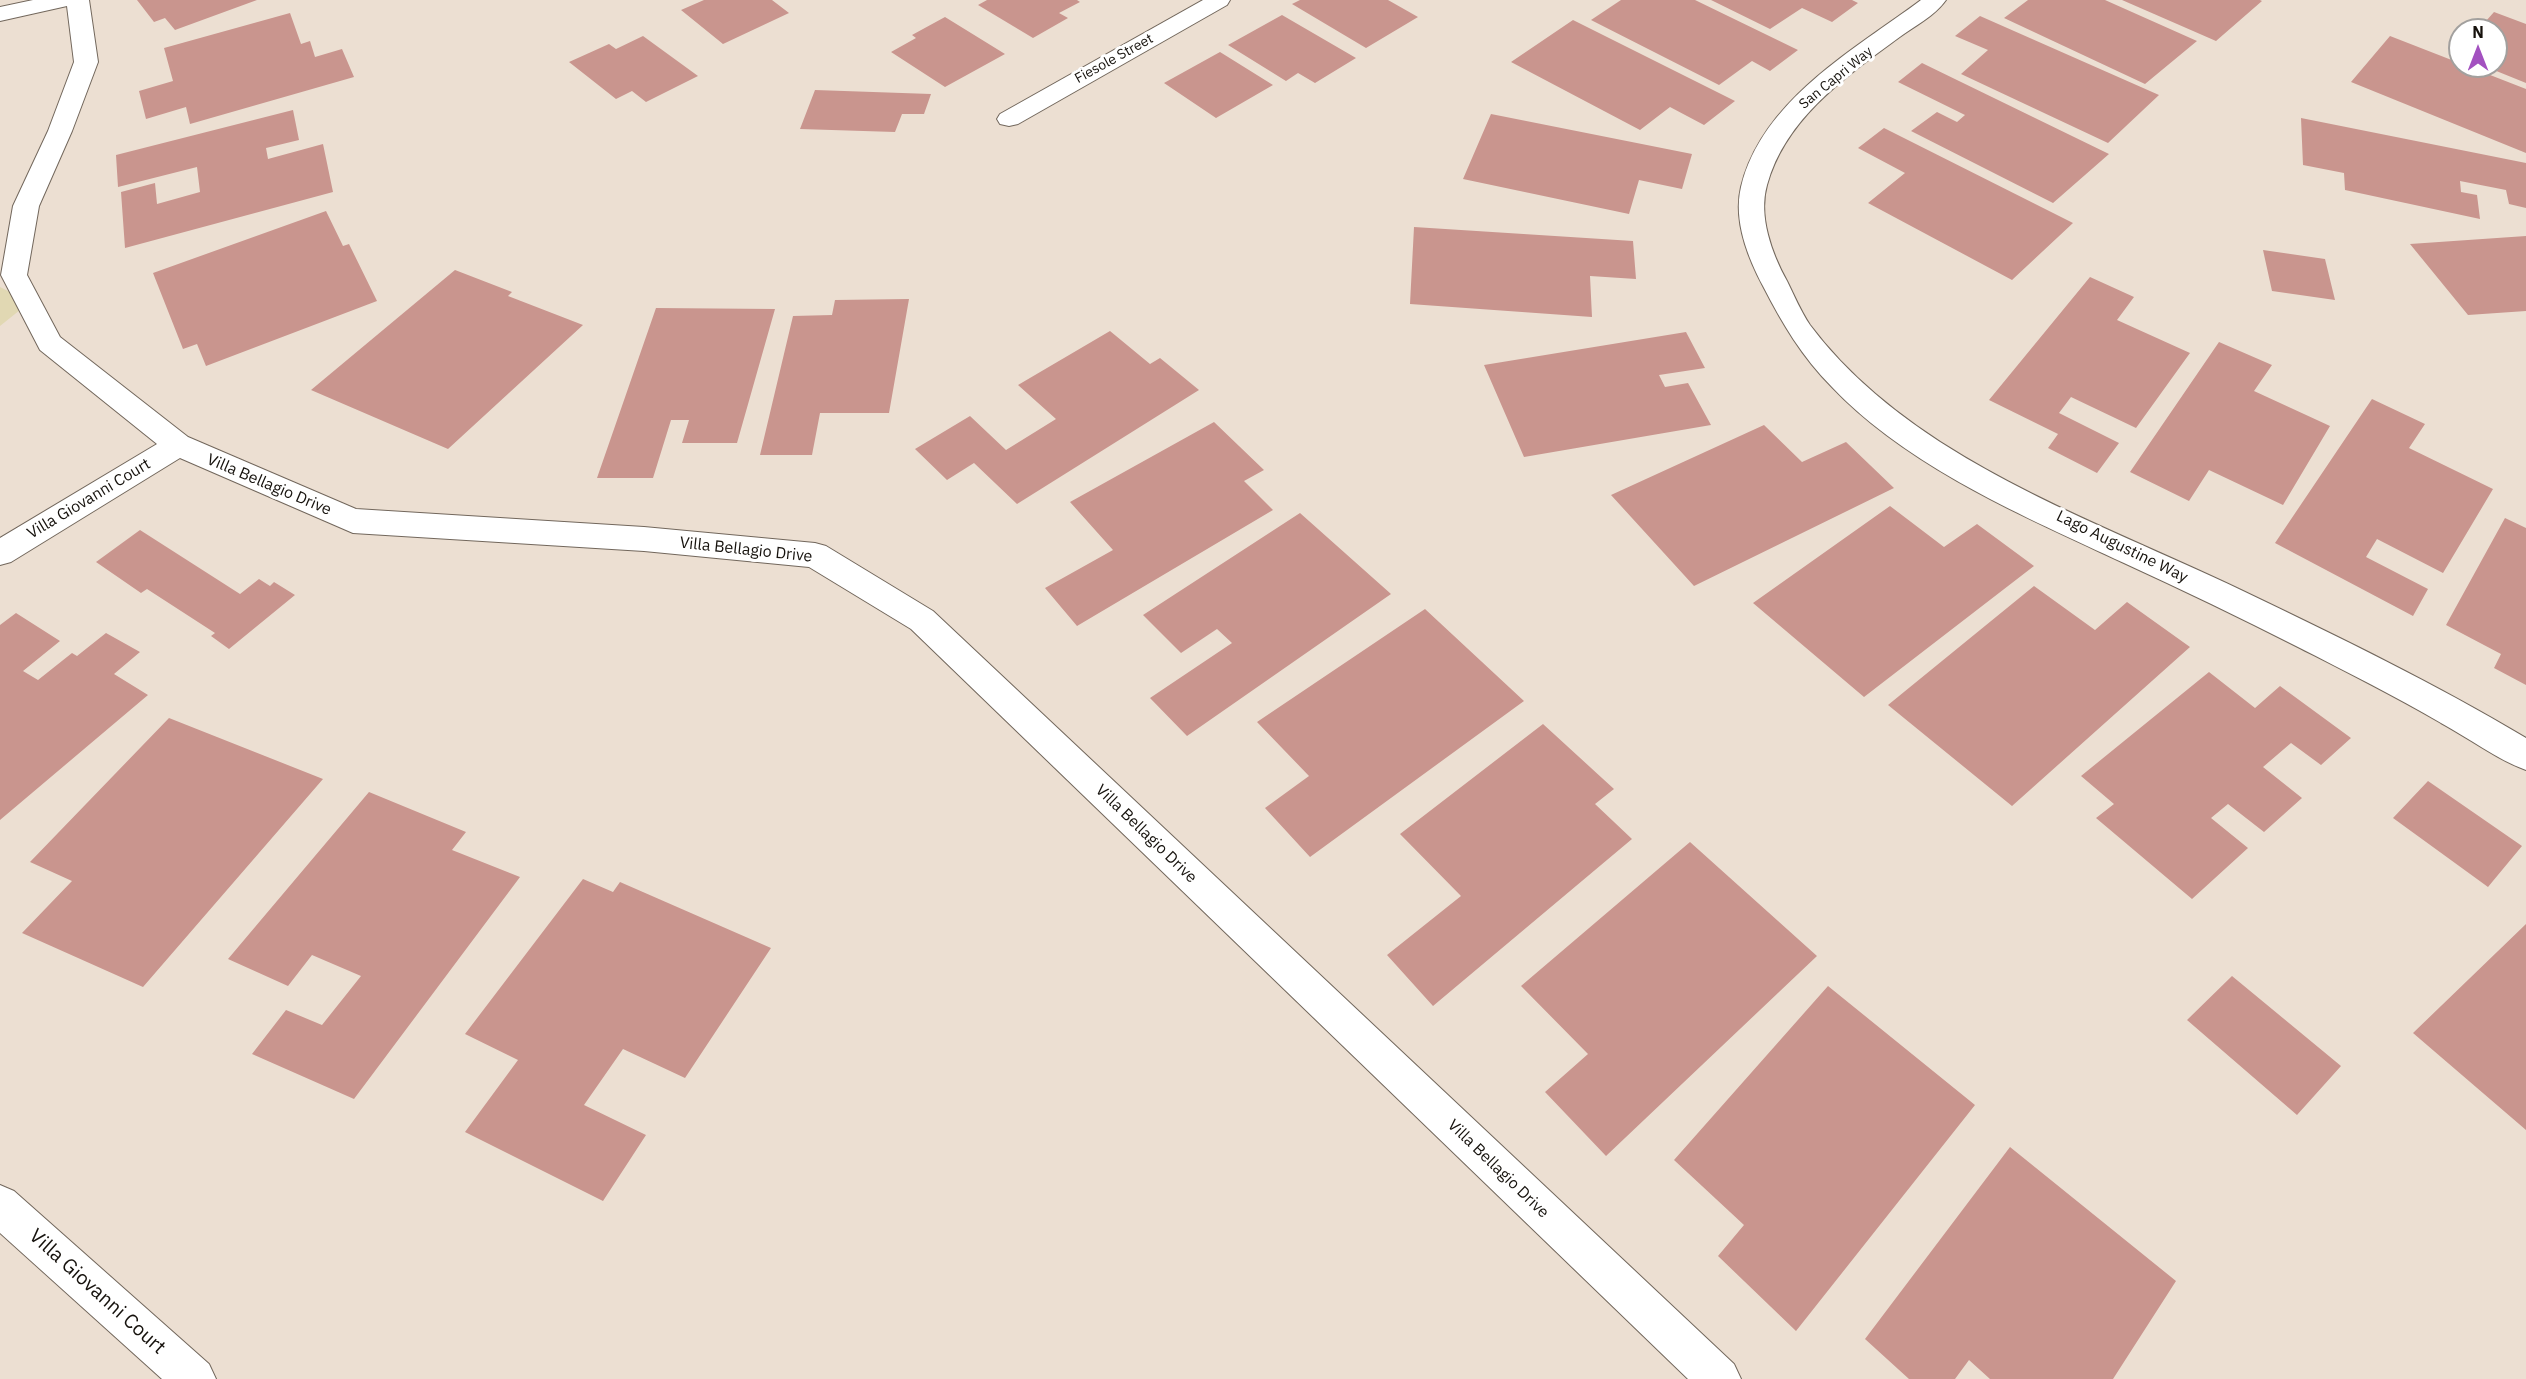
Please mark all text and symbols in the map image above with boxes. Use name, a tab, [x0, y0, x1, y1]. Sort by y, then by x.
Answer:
north arrow	[2448, 18, 2508, 78]
text: N	[2472, 22, 2484, 42]
street label: Fiesole Street	[1072, 31, 1156, 87]
street label: San Capri Way	[1796, 43, 1876, 113]
street label: Villa Bellagio Drive	[204, 450, 334, 520]
street label: Villa Giovanni Court	[24, 455, 154, 543]
street label: Lago Augustine Way	[2053, 507, 2191, 587]
street label: Villa Bellagio Drive	[679, 533, 813, 567]
street label: Villa Bellagio Drive	[1091, 781, 1201, 887]
street label: Villa Bellagio Drive	[1443, 1116, 1553, 1222]
street label: Villa Giovanni Court	[24, 1224, 170, 1360]

